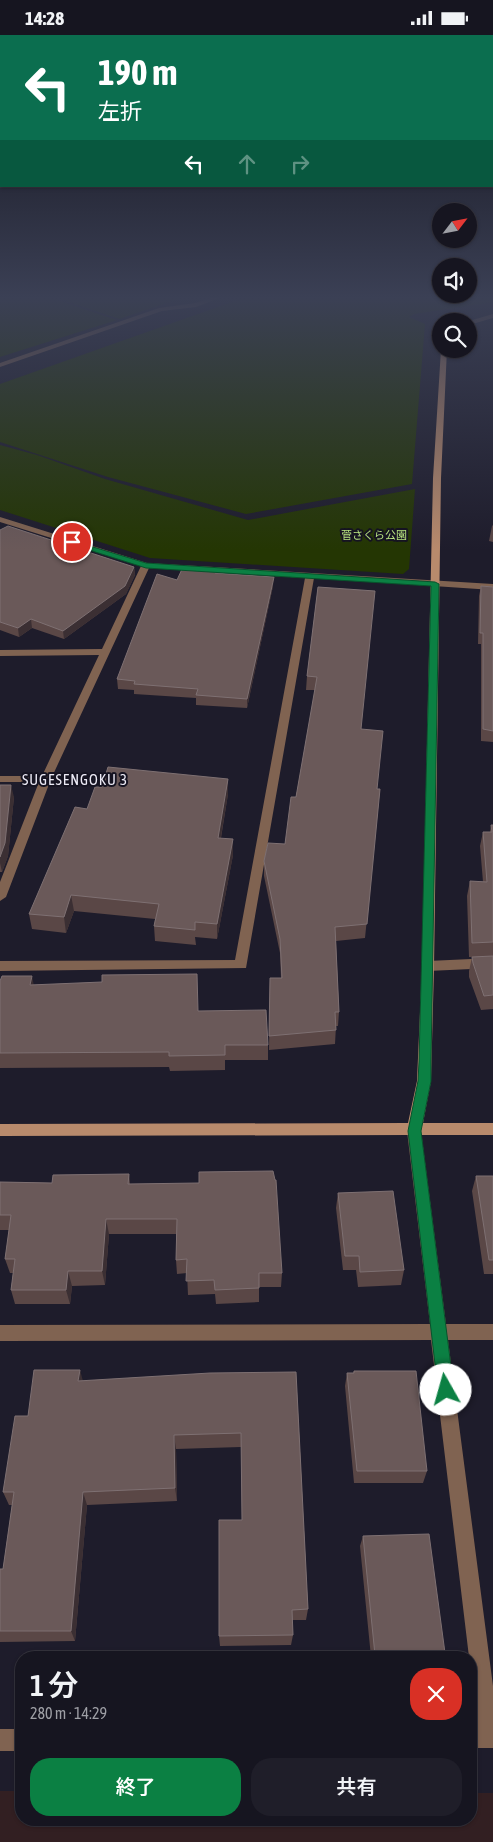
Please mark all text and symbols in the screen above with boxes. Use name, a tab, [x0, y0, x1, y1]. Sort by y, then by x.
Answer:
text: 14:28	[25, 7, 64, 29]
text: 190 m	[98, 52, 177, 92]
icon: left	[15, 55, 80, 120]
text: 左折	[98, 98, 142, 124]
icon: left	[180, 150, 208, 178]
icon: ahead	[233, 150, 261, 178]
icon: right	[286, 150, 314, 178]
north arrow	[432, 203, 478, 247]
map controls	[432, 203, 477, 358]
button: sound	[432, 258, 477, 303]
button: search	[432, 313, 477, 358]
pin	[51, 521, 93, 563]
icon: arrive	[58, 528, 86, 556]
park label: 菅さくら公園	[341, 529, 407, 541]
district label: SUGESENGOKU 3	[22, 771, 128, 788]
position arrow	[419, 1363, 471, 1415]
text: 1 分	[30, 1668, 78, 1702]
button: close	[410, 1668, 462, 1720]
text: 280 m · 14:29	[30, 1704, 107, 1722]
button: 終了	[30, 1758, 241, 1816]
button: 共有	[251, 1758, 462, 1816]

